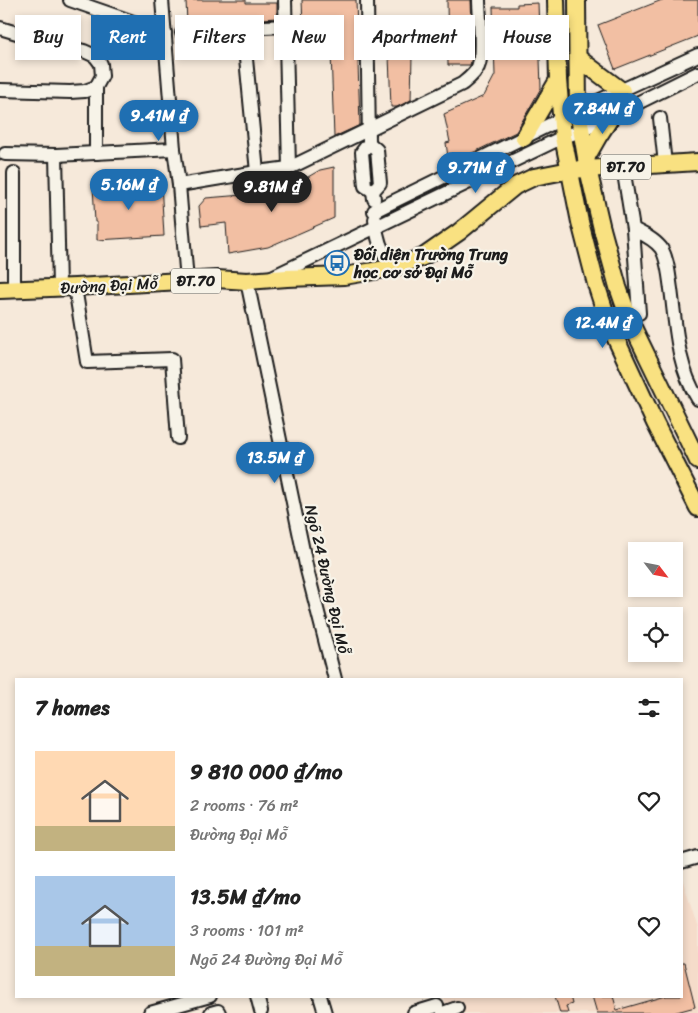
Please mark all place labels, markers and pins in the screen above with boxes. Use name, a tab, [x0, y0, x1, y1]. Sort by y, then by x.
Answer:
pin: 7.84M ₫	[557, 92, 649, 135]
pin: 9.41M ₫	[113, 100, 205, 142]
pin: 9.71M ₫	[430, 152, 522, 194]
pin: 5.16M ₫	[83, 168, 175, 211]
pin: 9.81M ₫	[226, 170, 318, 213]
place label: Đối diện Trường Trung học cơ sở Đại Mỗ	[353, 240, 509, 287]
bus stop icon: Đối diện Trường Trung học cơ sở Đại Mỗ	[324, 250, 350, 276]
pin: 12.4M ₫	[557, 306, 649, 349]
pin: 13.5M ₫	[229, 442, 321, 484]

